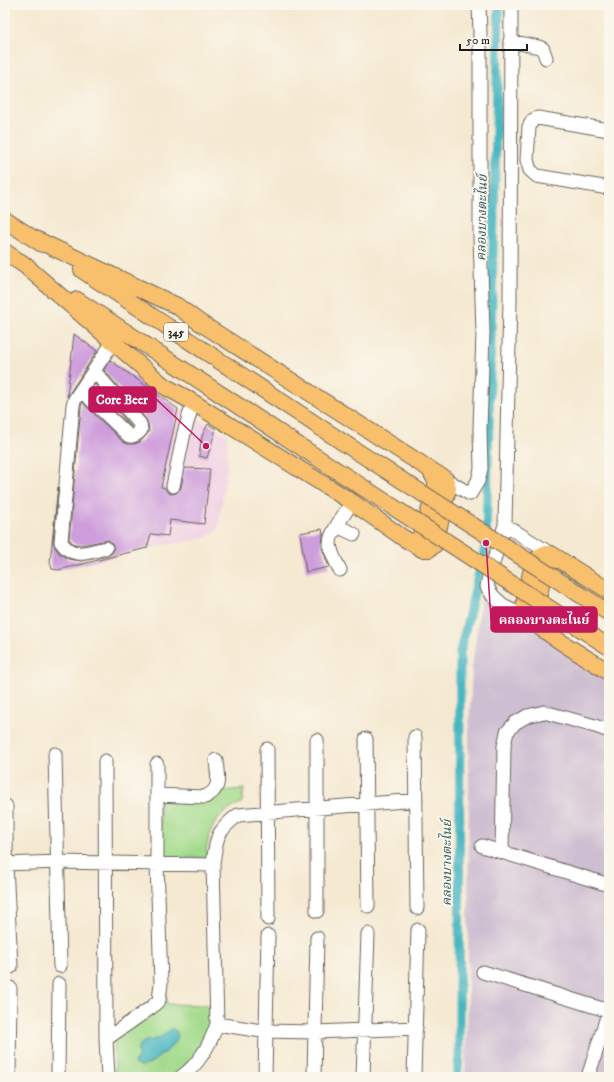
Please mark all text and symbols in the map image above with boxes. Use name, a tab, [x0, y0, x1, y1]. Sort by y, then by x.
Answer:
scale bar	[460, 26, 527, 52]
text: 50 m	[466, 33, 490, 48]
water label: คลองบางตะไนย์	[471, 172, 491, 261]
road number: 345	[164, 323, 188, 341]
callout: Core Beer	[89, 387, 156, 412]
text: Core Beer	[96, 392, 148, 408]
callout: คลองบางตะไนย์	[491, 607, 597, 632]
text: คลองบางตะไนย์	[499, 611, 590, 628]
water label: คลองบางตะไนย์	[437, 817, 455, 906]

